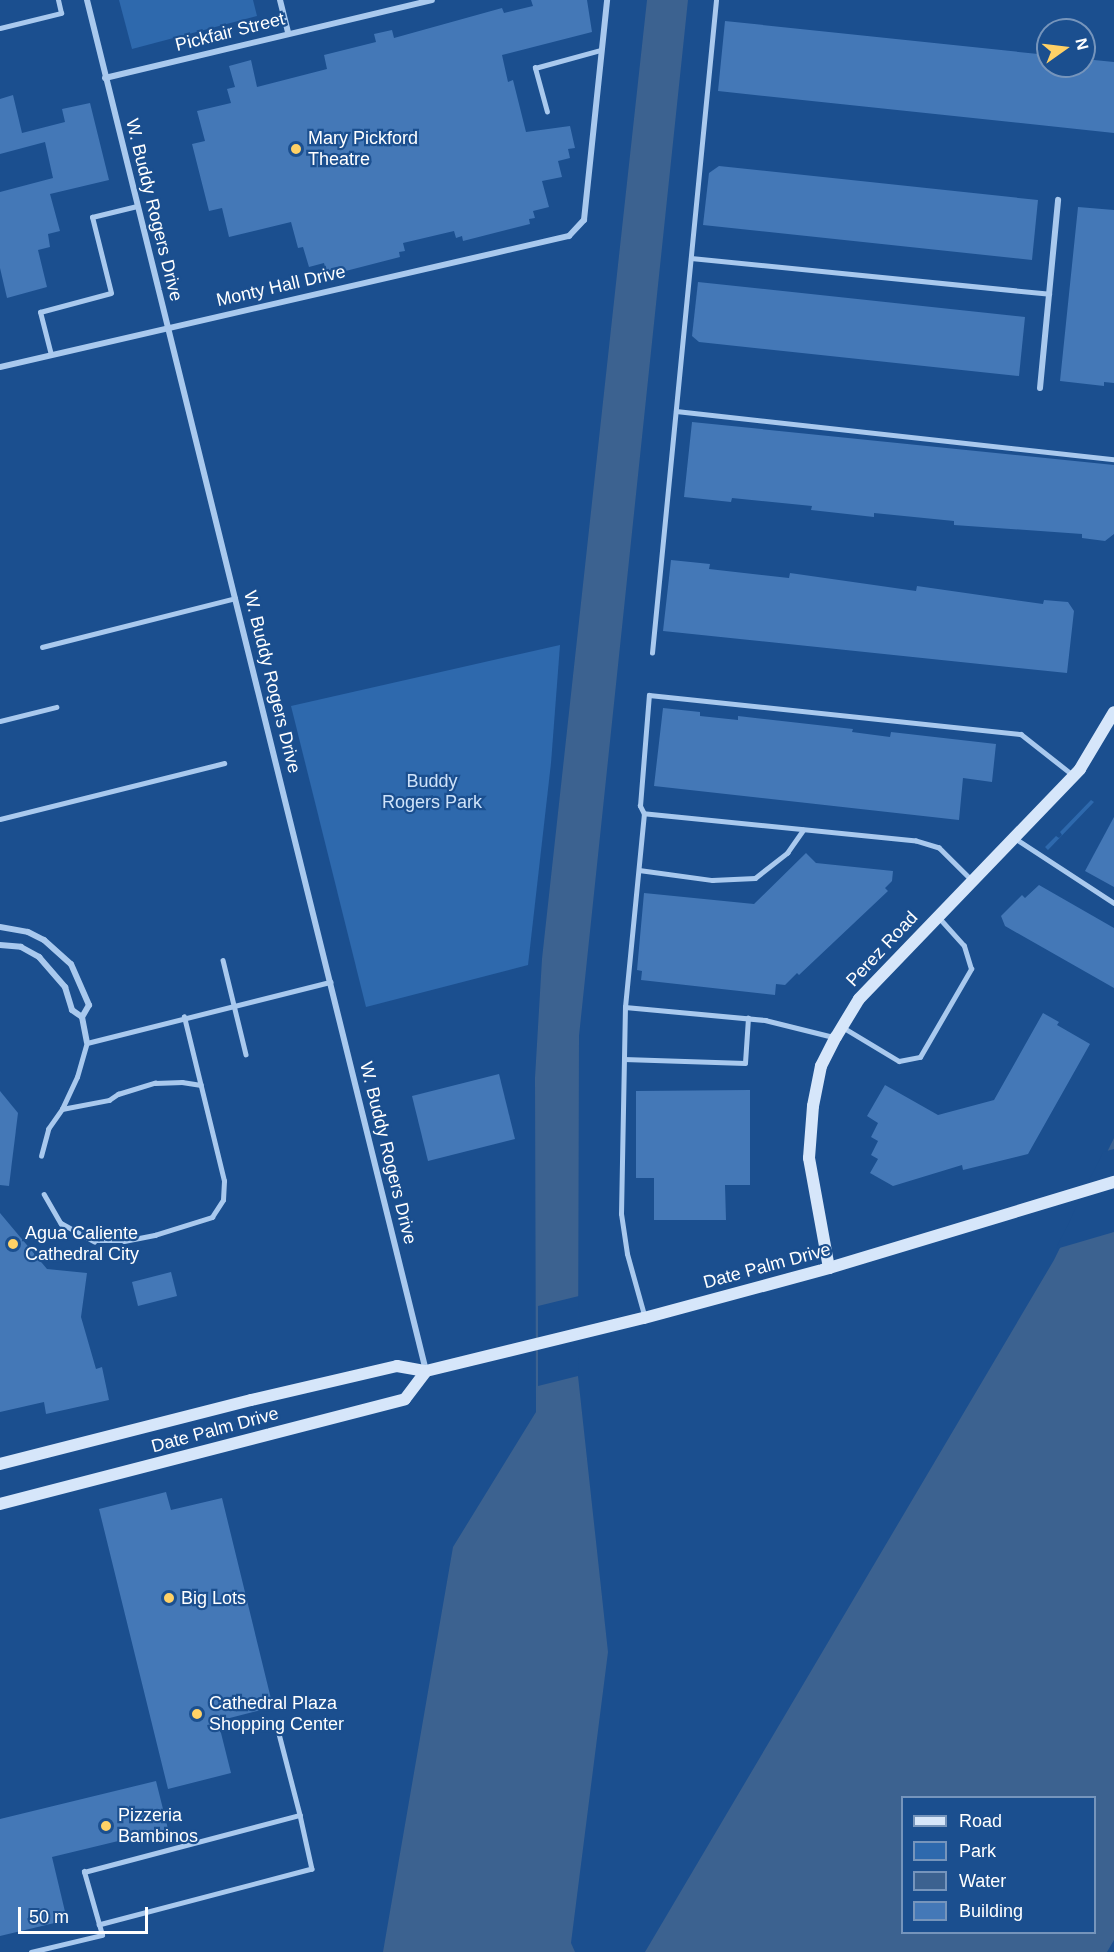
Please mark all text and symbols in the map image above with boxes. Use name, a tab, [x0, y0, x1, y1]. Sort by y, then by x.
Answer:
street label: Pickfair Street	[173, 8, 287, 56]
north arrow	[1036, 18, 1096, 78]
text: N	[1072, 36, 1092, 52]
street label: W. Buddy Rogers Drive	[121, 117, 187, 303]
place label: Mary Pickford Theatre	[308, 128, 418, 170]
marker: Mary Pickford Theatre	[289, 142, 303, 156]
street label: Monty Hall Drive	[214, 261, 348, 311]
street label: W. Buddy Rogers Drive	[239, 589, 305, 775]
park label: Buddy Rogers Park	[382, 771, 482, 814]
street label: Perez Road	[842, 907, 922, 991]
street label: W. Buddy Rogers Drive	[355, 1060, 421, 1246]
place label: Agua Caliente Cathedral City	[25, 1223, 139, 1266]
marker: Agua Caliente Cathedral City	[6, 1237, 20, 1251]
street label: Date Palm Drive	[701, 1239, 833, 1293]
street label: Date Palm Drive	[149, 1403, 281, 1457]
place label: Big Lots	[181, 1587, 246, 1609]
marker: Big Lots	[162, 1591, 176, 1605]
place label: Cathedral Plaza Shopping Center	[209, 1693, 344, 1736]
marker: Cathedral Plaza Shopping Center	[190, 1707, 204, 1721]
legend	[901, 1796, 1096, 1934]
place label: Pizzeria Bambinos	[118, 1805, 198, 1848]
text: Road	[959, 1811, 1002, 1831]
marker: Pizzeria Bambinos	[99, 1819, 113, 1833]
text: Park	[959, 1841, 996, 1861]
text: Water	[959, 1871, 1006, 1891]
scale bar	[21, 1895, 152, 1933]
text: Building	[959, 1901, 1023, 1921]
text: 50 m	[29, 1907, 69, 1927]

